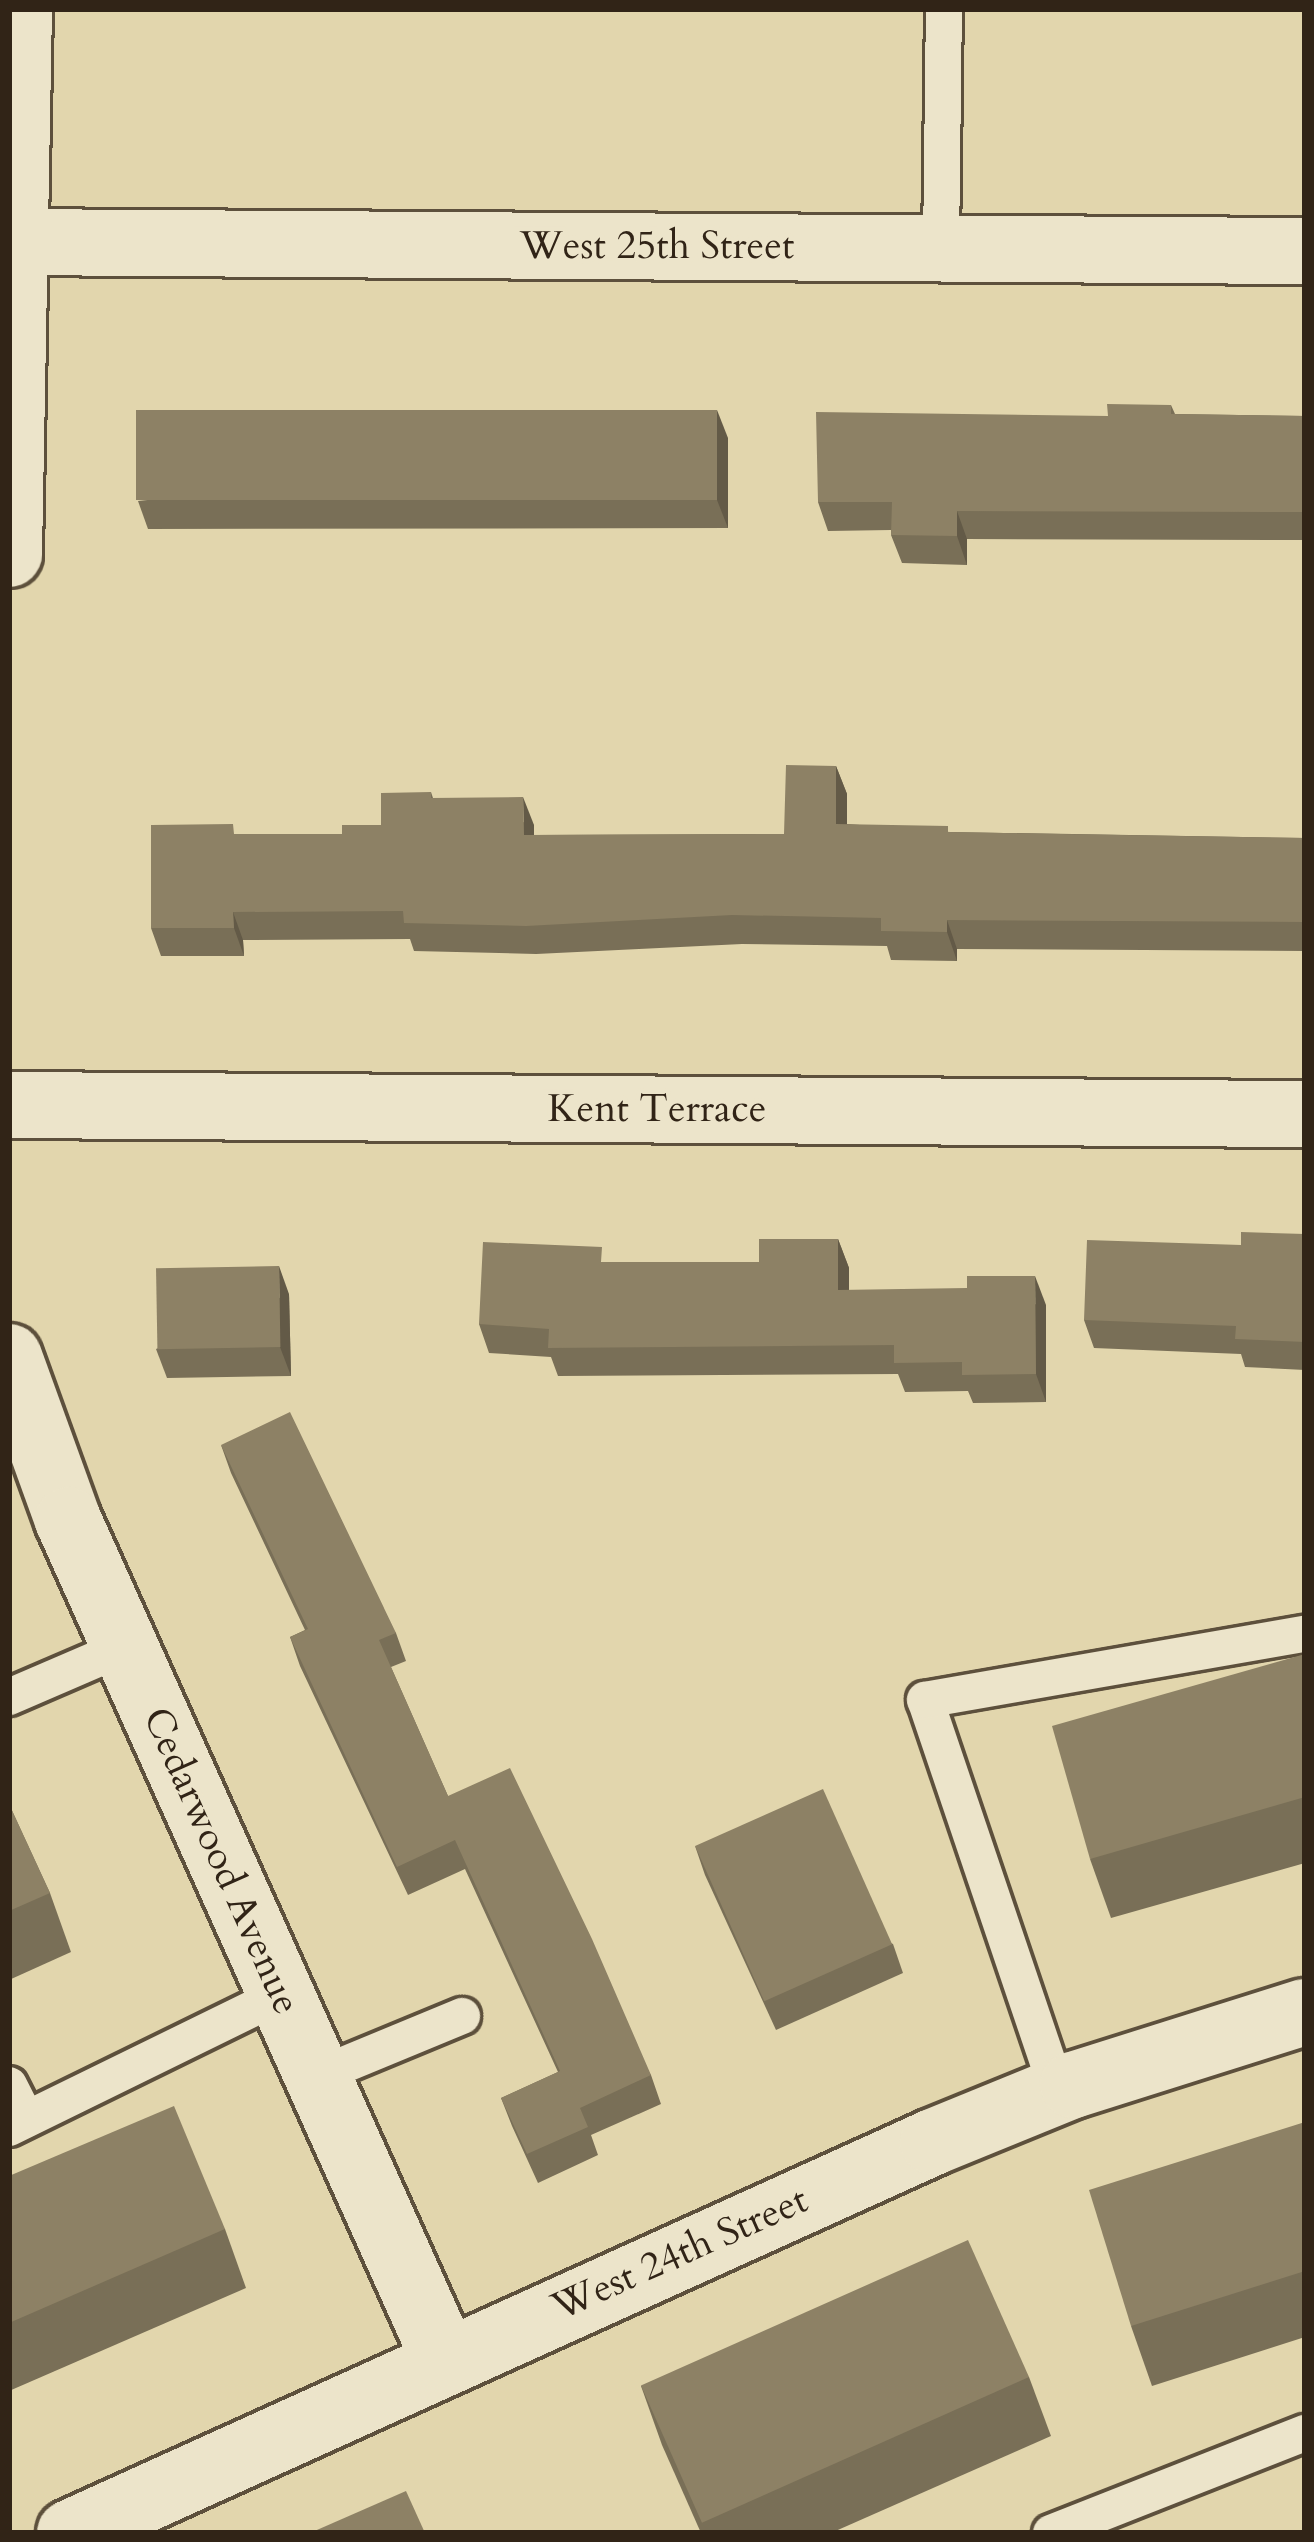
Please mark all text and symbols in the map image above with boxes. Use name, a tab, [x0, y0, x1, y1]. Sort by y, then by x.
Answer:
street label: West 25th Street	[520, 223, 794, 269]
street label: Kent Terrace	[548, 1086, 766, 1132]
street label: Cedarwood Avenue	[132, 1701, 310, 2021]
street label: West 24th Street	[545, 2177, 815, 2331]

